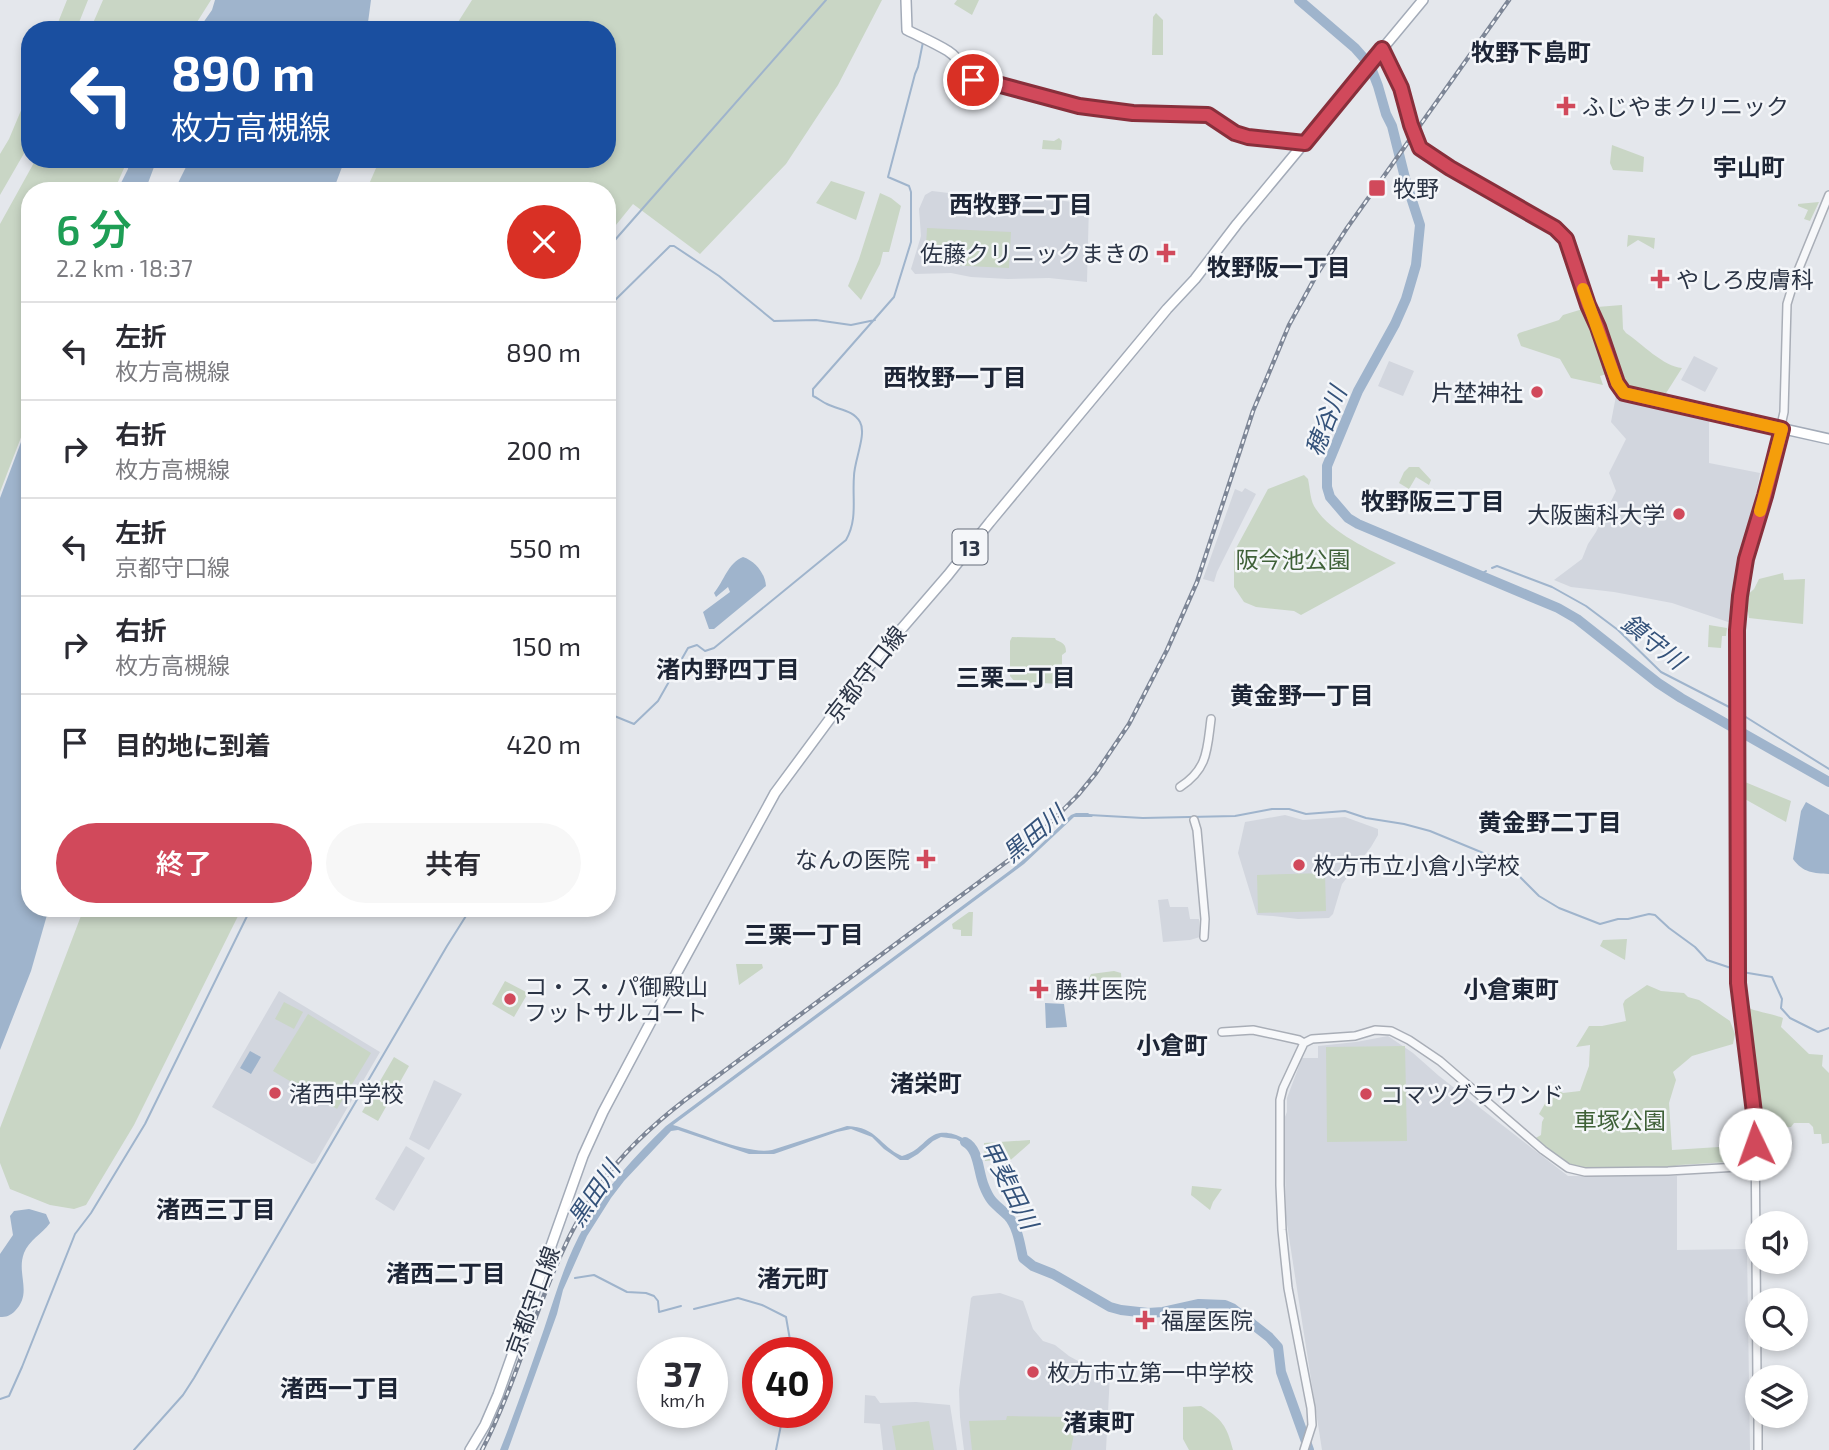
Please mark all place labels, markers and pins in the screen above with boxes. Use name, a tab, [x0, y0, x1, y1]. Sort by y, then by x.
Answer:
pin	[943, 50, 1003, 110]
place label: ふじやまクリニック	[1582, 92, 1789, 120]
marker: ふじやまクリニック	[1556, 96, 1576, 116]
place label: 牧野	[1393, 174, 1439, 202]
marker: 牧野	[1367, 178, 1387, 198]
place label: 佐藤クリニックまきの	[920, 239, 1150, 267]
marker: 佐藤クリニックまきの	[1156, 243, 1176, 263]
place label: やしろ皮膚科	[1676, 265, 1814, 293]
marker: やしろ皮膚科	[1650, 269, 1670, 289]
place label: 片埜神社	[1431, 378, 1523, 406]
marker: 片埜神社	[1529, 384, 1545, 400]
place label: 大阪歯科大学	[1527, 500, 1665, 528]
marker: 大阪歯科大学	[1671, 506, 1687, 522]
place label: なんの医院	[795, 845, 910, 873]
marker: なんの医院	[916, 849, 936, 869]
place label: 枚方市立小倉小学校	[1313, 851, 1520, 879]
marker: 枚方市立小倉小学校	[1291, 857, 1307, 873]
place label: コ・ス・パ御殿山 フットサルコート	[524, 972, 708, 1026]
place label: 藤井医院	[1055, 975, 1147, 1003]
marker: 藤井医院	[1029, 979, 1049, 999]
marker: コ・ス・パ御殿山 フットサルコート	[502, 991, 518, 1007]
place label: 渚西中学校	[289, 1079, 404, 1107]
place label: コマツグラウンド	[1380, 1080, 1564, 1108]
marker: 渚西中学校	[267, 1085, 283, 1101]
marker: コマツグラウンド	[1358, 1086, 1374, 1102]
place label: 福屋医院	[1161, 1306, 1253, 1334]
marker: 福屋医院	[1135, 1310, 1155, 1330]
place label: 枚方市立第一中学校	[1047, 1358, 1254, 1386]
marker: 枚方市立第一中学校	[1025, 1364, 1041, 1380]

